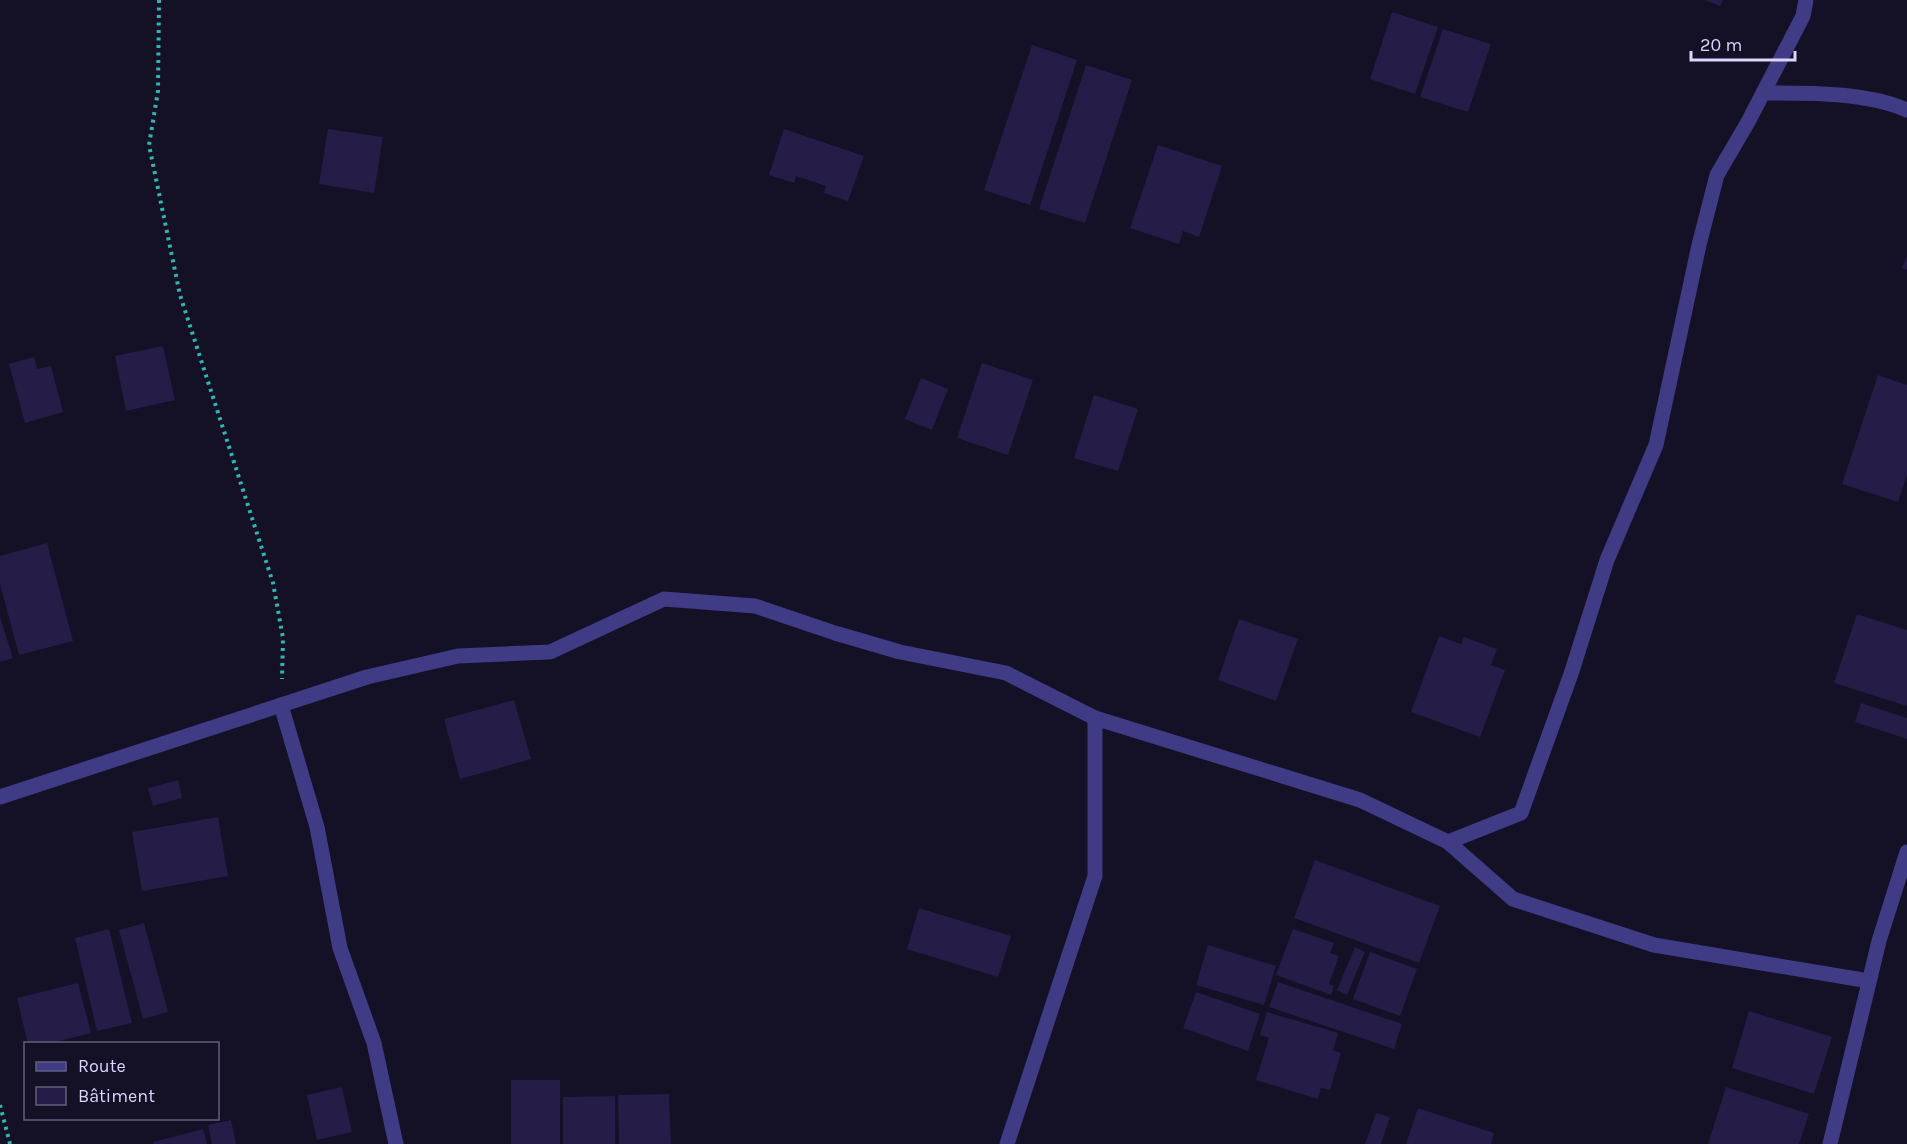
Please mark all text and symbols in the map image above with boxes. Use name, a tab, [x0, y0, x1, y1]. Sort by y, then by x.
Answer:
scale bar	[1691, 24, 1794, 62]
text: 20 m	[1700, 34, 1742, 56]
legend	[24, 1042, 219, 1120]
text: Route	[78, 1055, 126, 1077]
text: Bâtiment	[78, 1085, 155, 1107]

